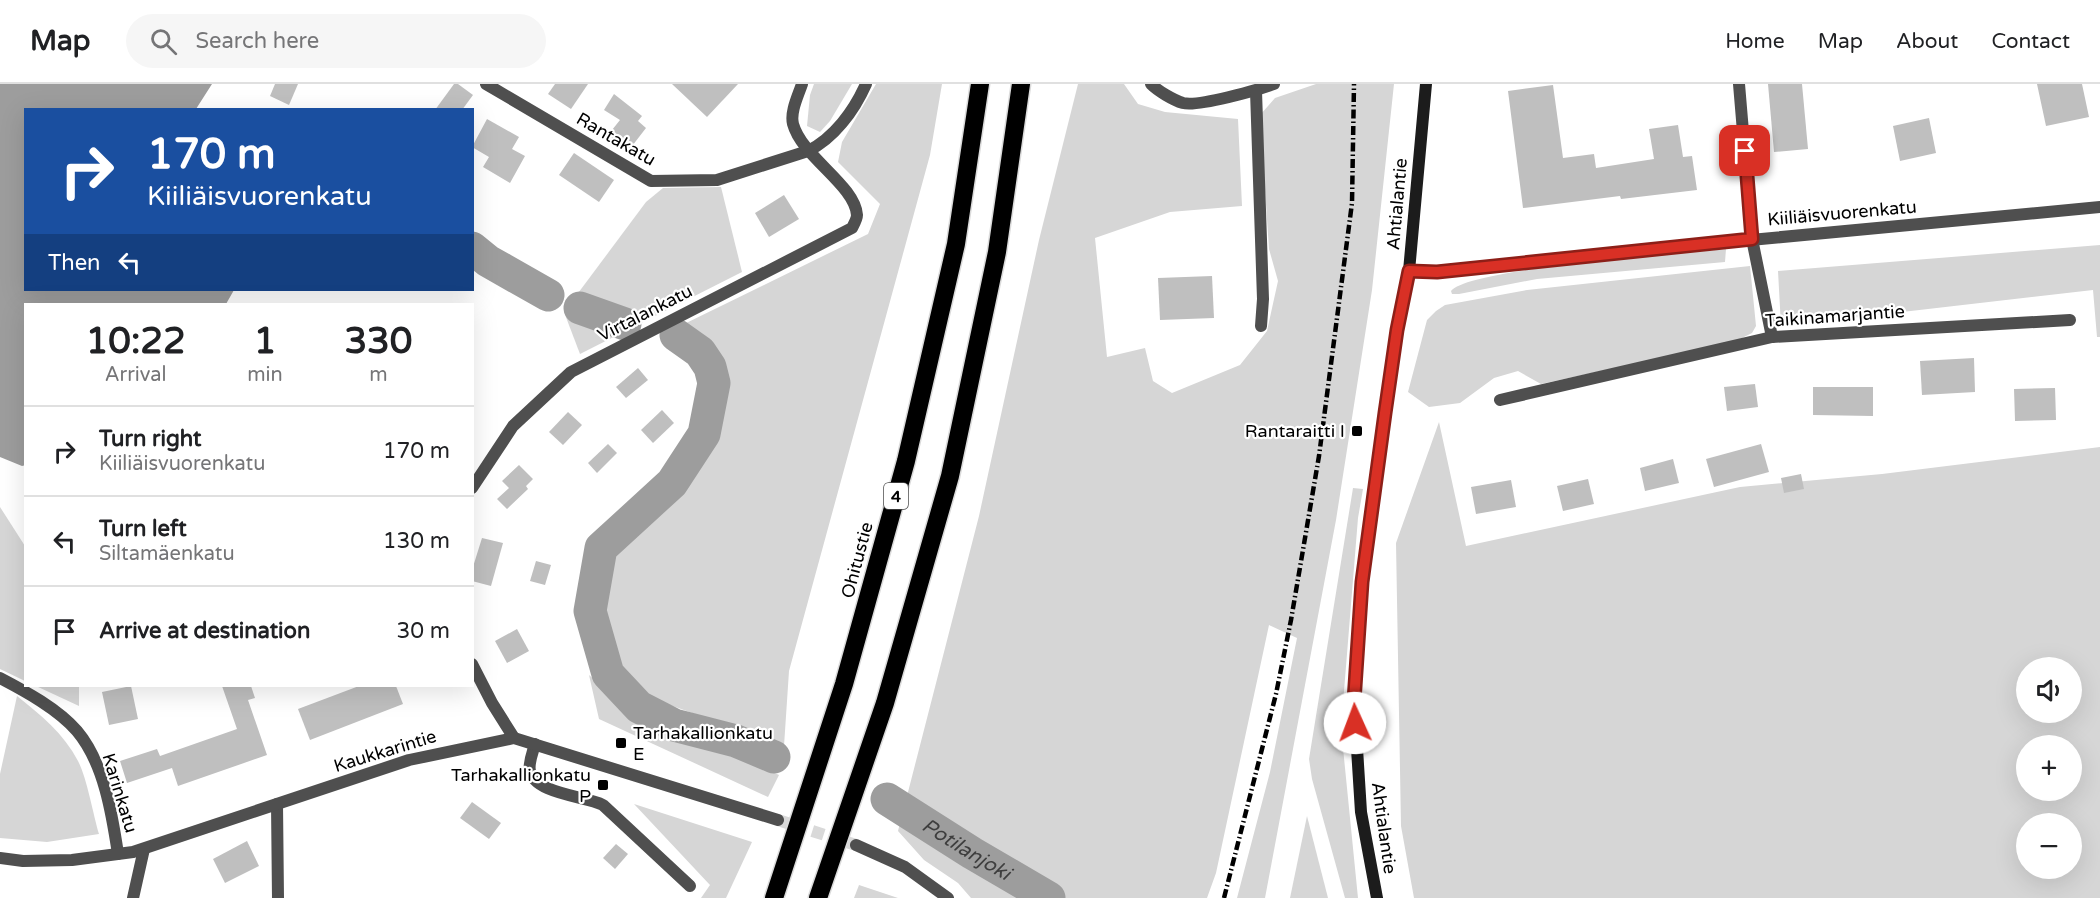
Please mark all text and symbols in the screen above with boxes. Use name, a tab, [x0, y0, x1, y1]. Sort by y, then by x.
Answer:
search box	[126, 14, 546, 68]
text: Map	[30, 24, 90, 58]
icon: search	[147, 25, 180, 58]
text: Search here	[195, 28, 319, 54]
text: Home	[1725, 29, 1785, 54]
text: Map	[1818, 29, 1863, 54]
text: About	[1896, 29, 1958, 54]
text: Contact	[1991, 29, 2070, 54]
street label: Rantakatu	[572, 107, 660, 171]
pin	[1719, 125, 1770, 176]
text: 170 m	[147, 129, 276, 180]
icon: right	[48, 132, 126, 210]
icon: arrive	[1728, 134, 1761, 167]
street label: Ahtialantie	[1382, 157, 1412, 251]
text: Kiiliäisvuorenkatu	[147, 180, 372, 213]
street label: Kiiliäisvuorenkatu	[1766, 196, 1918, 230]
icon: left	[113, 246, 146, 279]
text: Then	[48, 250, 101, 276]
street label: Virtalankatu	[594, 280, 696, 346]
street label: Taikinamarjantie	[1764, 300, 1906, 332]
text: 10:22	[86, 320, 186, 363]
text: 1	[254, 320, 276, 363]
text: 330	[344, 320, 412, 363]
text: Arrival	[105, 363, 167, 387]
text: min	[247, 363, 283, 387]
text: m	[369, 363, 388, 387]
place label: Rantaraitti I	[1245, 420, 1345, 442]
marker: Rantaraitti I	[1350, 424, 1364, 438]
text: Turn right	[99, 426, 201, 452]
icon: right	[48, 435, 81, 468]
text: 170 m	[383, 438, 450, 464]
text: Kiiliäisvuorenkatu	[99, 452, 265, 476]
road number: 4	[884, 483, 908, 509]
text: Turn left	[99, 516, 187, 542]
street label: Ohitustie	[836, 520, 878, 600]
icon: left	[48, 525, 81, 558]
text: 130 m	[383, 528, 450, 554]
text: Siltamäenkatu	[99, 542, 235, 566]
icon: arrive	[48, 615, 81, 648]
text: Arrive at destination	[99, 618, 310, 644]
text: 30 m	[396, 618, 450, 644]
map controls	[2016, 657, 2082, 879]
button: sound	[2016, 657, 2082, 723]
position arrow	[1323, 691, 1387, 755]
place label: Tarhakallionkatu E	[633, 722, 773, 765]
street label: Kaukkarintie	[331, 725, 439, 777]
button: +	[2016, 735, 2082, 801]
marker: Tarhakallionkatu E	[614, 736, 628, 750]
street label: Karinkatu	[98, 751, 142, 835]
place label: Tarhakallionkatu P	[451, 764, 591, 807]
marker: Tarhakallionkatu P	[596, 778, 610, 792]
street label: Ahtialantie	[1367, 781, 1401, 875]
water label: Potilanjoki	[917, 813, 1017, 887]
button: −	[2016, 813, 2082, 879]

